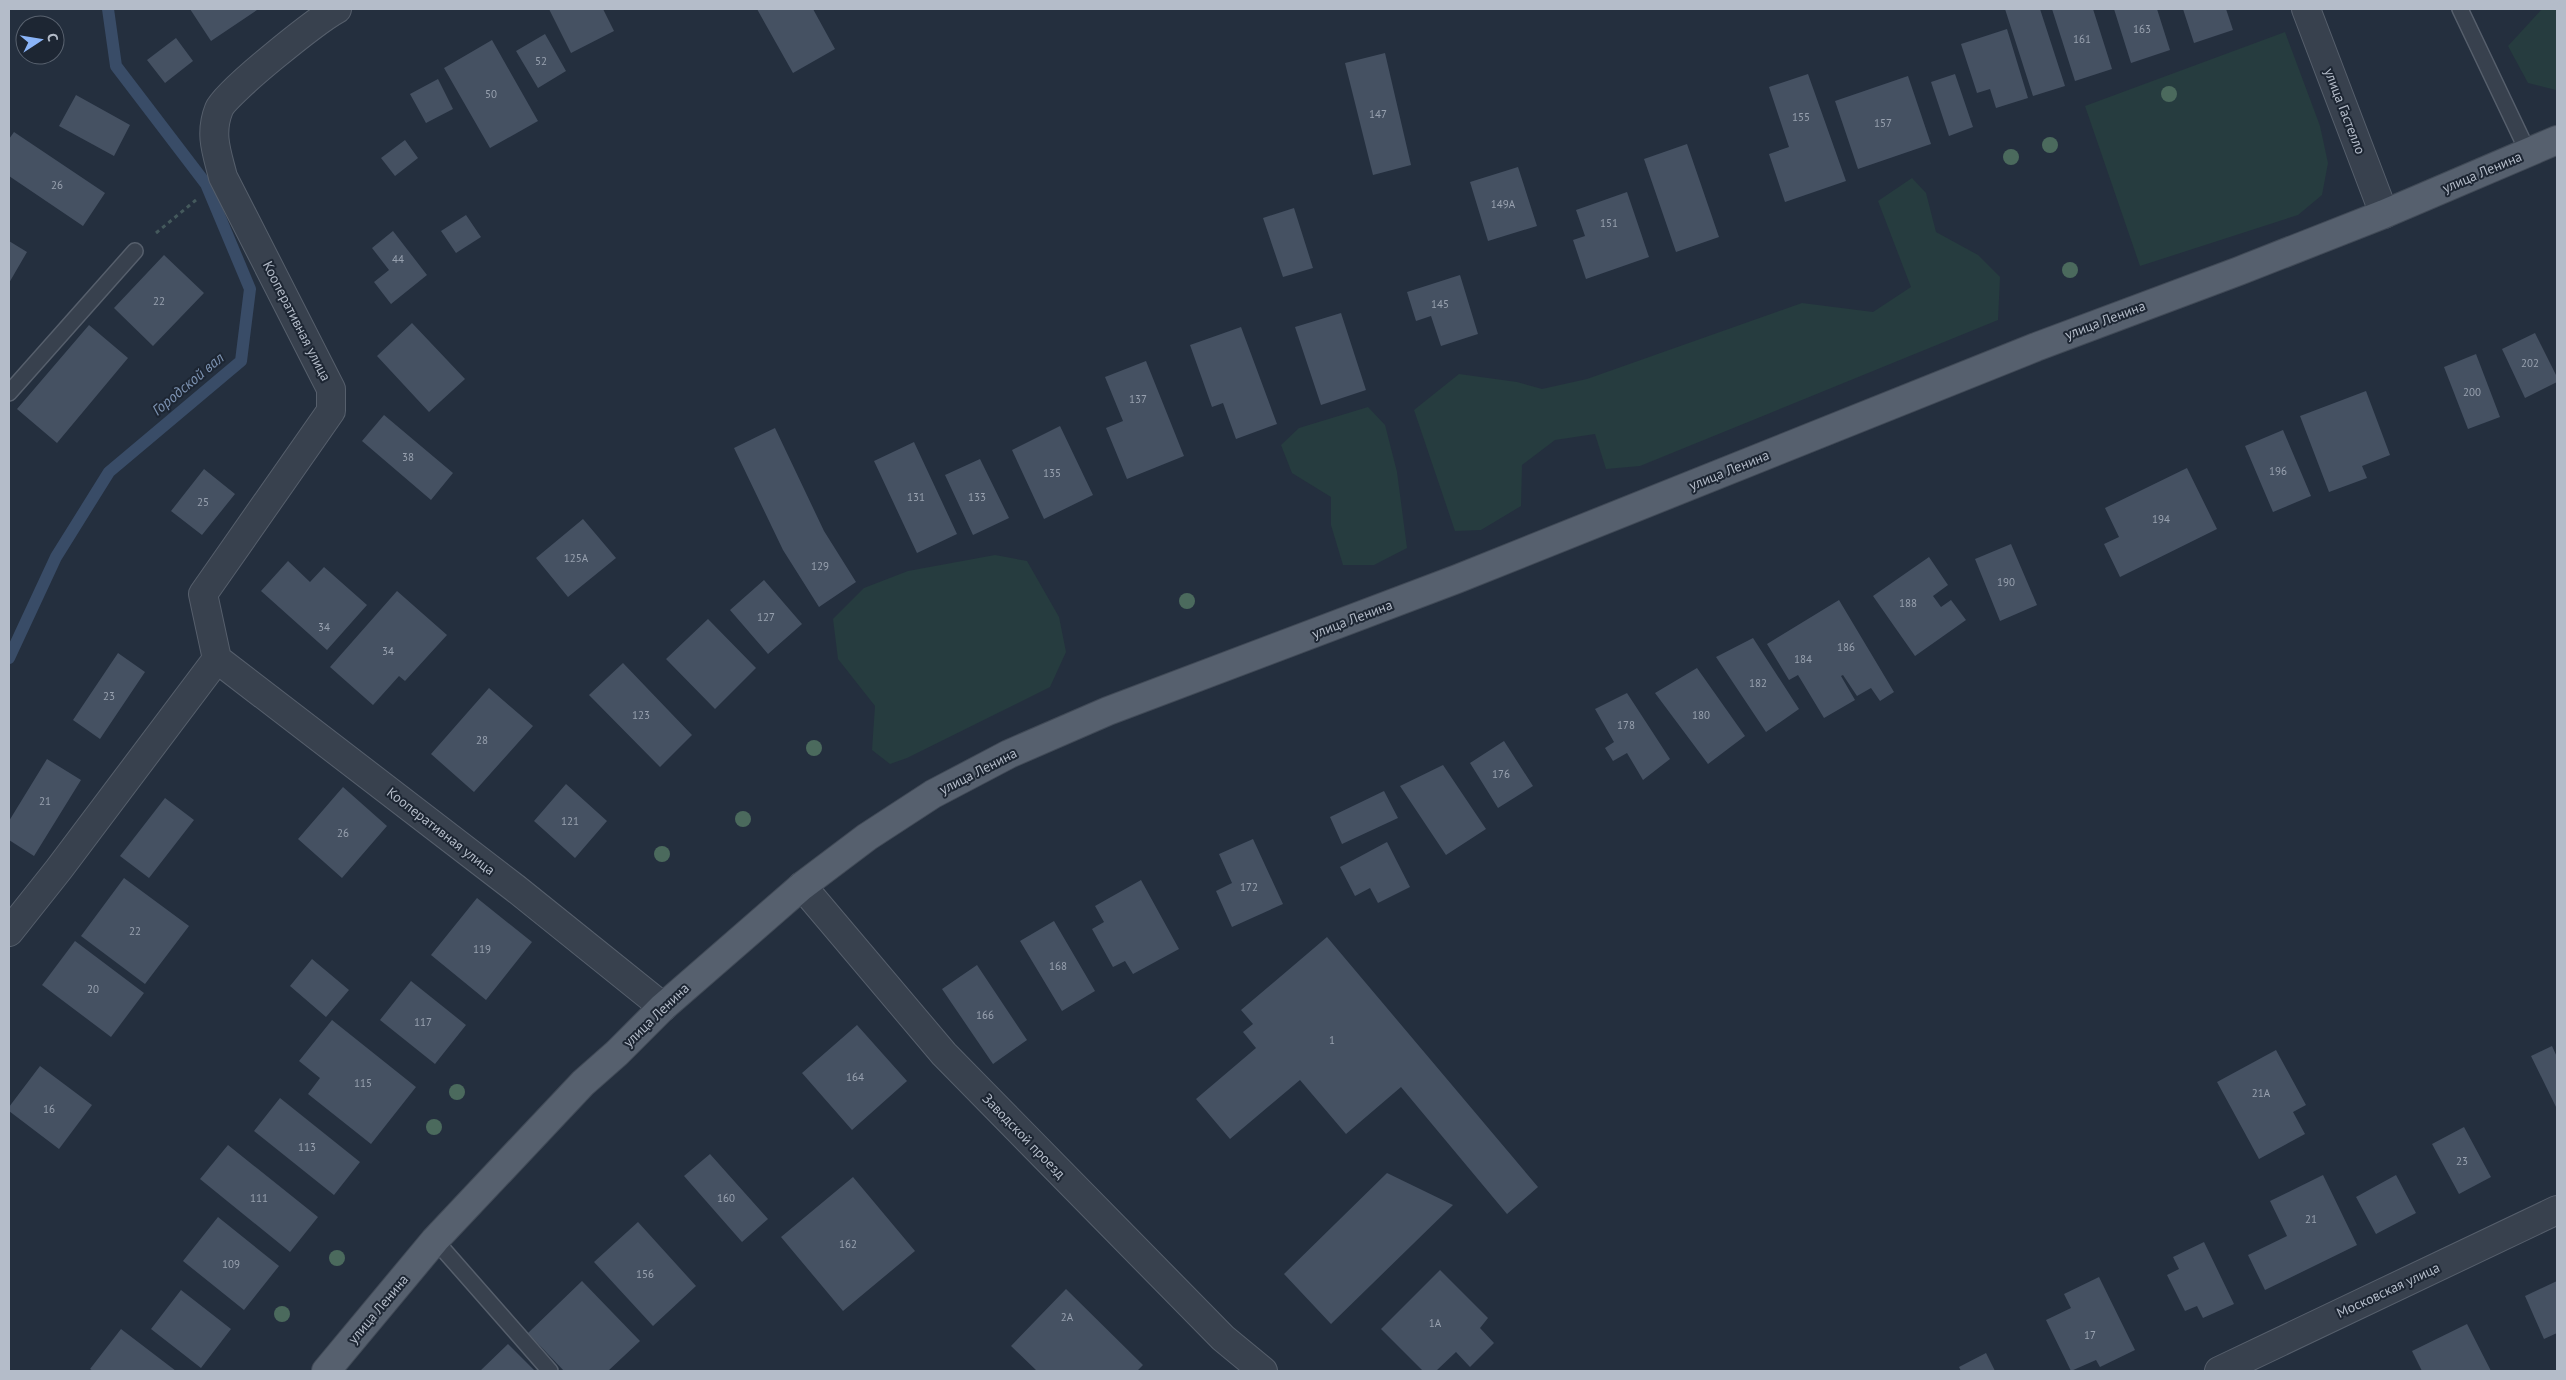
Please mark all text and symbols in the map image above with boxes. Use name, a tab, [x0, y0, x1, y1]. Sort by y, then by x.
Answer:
north arrow	[15, 15, 65, 65]
house number: 163	[2133, 22, 2151, 36]
text: С	[43, 32, 62, 43]
house number: 161	[2073, 32, 2091, 46]
house number: 52	[535, 54, 547, 68]
street label: улица Гастелло	[2320, 65, 2370, 157]
house number: 50	[485, 87, 497, 101]
house number: 147	[1369, 107, 1387, 121]
house number: 155	[1792, 110, 1810, 124]
house number: 157	[1874, 116, 1892, 130]
street label: улица Ленина	[2439, 147, 2525, 197]
house number: 26	[51, 178, 63, 192]
house number: 149А	[1491, 197, 1516, 211]
house number: 151	[1600, 216, 1618, 230]
house number: 44	[392, 252, 404, 266]
street label: Кооперативная улица	[259, 258, 335, 384]
house number: 22	[153, 294, 165, 308]
street label: улица Ленина	[2062, 296, 2148, 344]
house number: 145	[1431, 297, 1449, 311]
water label: Городской вал	[148, 348, 228, 419]
house number: 202	[2521, 356, 2539, 370]
house number: 200	[2463, 385, 2481, 399]
house number: 137	[1129, 392, 1147, 406]
street label: улица Ленина	[1686, 446, 1772, 494]
house number: 38	[402, 450, 414, 464]
house number: 196	[2269, 464, 2287, 478]
house number: 135	[1043, 466, 1061, 480]
house number: 131	[907, 490, 925, 504]
house number: 133	[968, 490, 986, 504]
house number: 25	[197, 495, 209, 509]
house number: 194	[2152, 512, 2170, 526]
house number: 125А	[564, 551, 589, 565]
house number: 129	[811, 559, 829, 573]
house number: 190	[1997, 575, 2015, 589]
street label: улица Ленина	[1309, 595, 1395, 643]
house number: 188	[1899, 596, 1917, 610]
house number: 127	[757, 610, 775, 624]
house number: 34	[318, 620, 330, 634]
house number: 186	[1837, 640, 1855, 654]
house number: 34	[382, 644, 394, 658]
house number: 184	[1794, 652, 1812, 666]
house number: 182	[1749, 676, 1767, 690]
house number: 23	[103, 689, 115, 703]
house number: 123	[632, 708, 650, 722]
house number: 180	[1692, 708, 1710, 722]
house number: 178	[1617, 718, 1635, 732]
house number: 28	[476, 733, 488, 747]
street label: улица Ленина	[936, 744, 1020, 798]
house number: 176	[1492, 767, 1510, 781]
street label: Кооперативная улица	[383, 783, 499, 879]
house number: 21	[39, 794, 51, 808]
house number: 121	[561, 814, 579, 828]
house number: 26	[337, 826, 349, 840]
house number: 172	[1240, 880, 1258, 894]
house number: 22	[129, 924, 141, 938]
house number: 119	[473, 942, 491, 956]
house number: 168	[1049, 959, 1067, 973]
street label: улица Ленина	[619, 979, 693, 1051]
house number: 20	[87, 982, 99, 996]
house number: 166	[976, 1008, 994, 1022]
house number: 117	[414, 1015, 432, 1029]
house number: 1	[1329, 1033, 1335, 1047]
house number: 164	[846, 1070, 864, 1084]
house number: 115	[354, 1076, 372, 1090]
house number: 21А	[2252, 1086, 2271, 1100]
street label: Заводской проезд	[979, 1090, 1070, 1183]
house number: 16	[43, 1102, 55, 1116]
house number: 113	[298, 1140, 316, 1154]
house number: 23	[2456, 1154, 2468, 1168]
house number: 111	[250, 1191, 268, 1205]
house number: 160	[717, 1191, 735, 1205]
house number: 21	[2305, 1212, 2317, 1226]
house number: 162	[839, 1237, 857, 1251]
house number: 109	[222, 1257, 240, 1271]
street label: Московская улица	[2333, 1258, 2443, 1322]
house number: 156	[636, 1267, 654, 1281]
street label: улица Ленина	[344, 1271, 412, 1347]
house number: 2А	[1061, 1310, 1074, 1324]
house number: 1А	[1429, 1316, 1442, 1330]
house number: 17	[2084, 1328, 2096, 1342]

